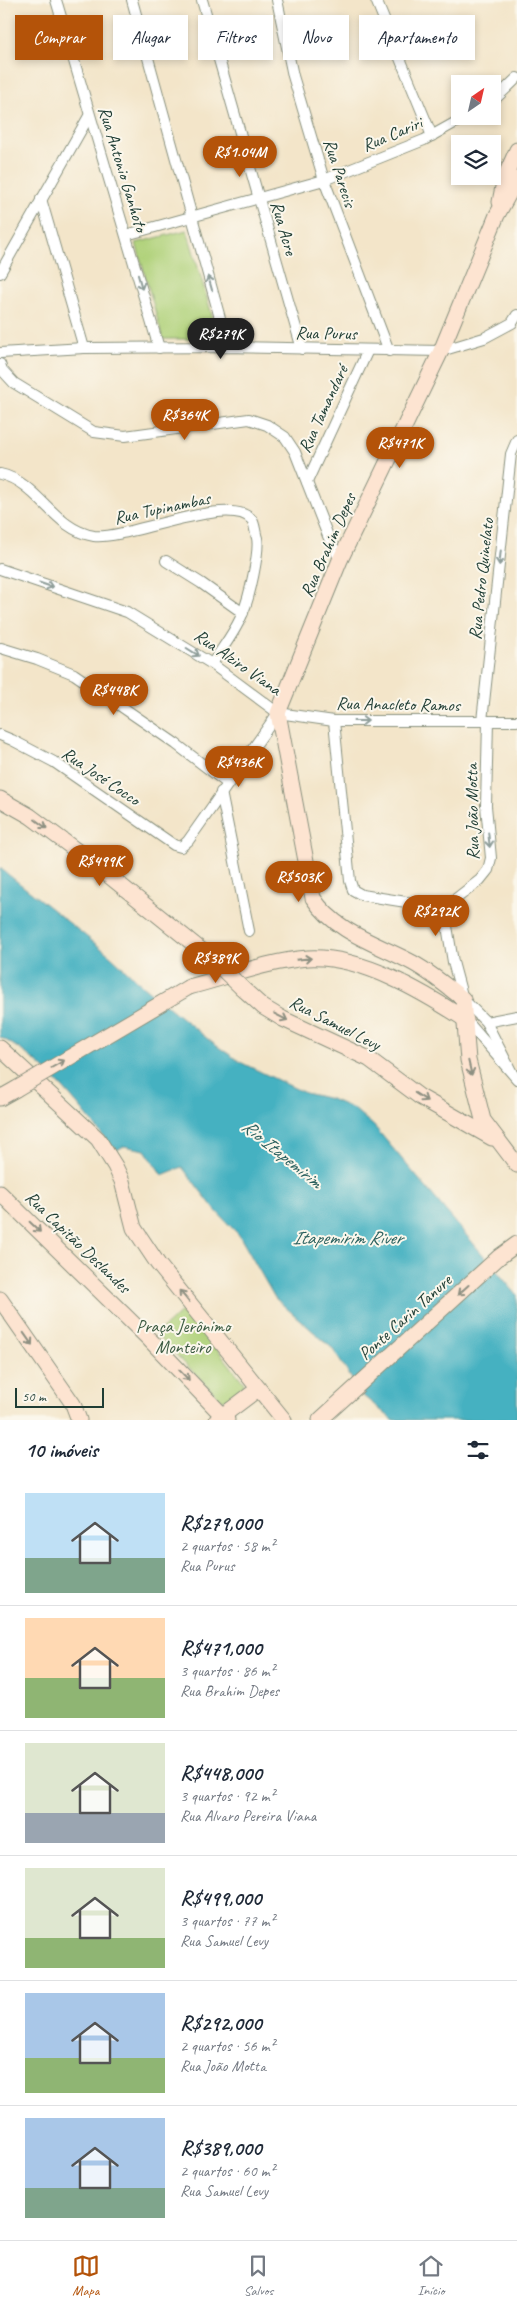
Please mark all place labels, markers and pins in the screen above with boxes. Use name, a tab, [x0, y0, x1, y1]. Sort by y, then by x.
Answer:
pin: R$1.04M	[194, 136, 286, 178]
pin: R$279K	[180, 318, 262, 360]
pin: R$364K	[144, 398, 226, 441]
pin: R$471K	[359, 426, 441, 469]
pin: R$448K	[73, 674, 155, 716]
pin: R$436K	[198, 746, 280, 788]
pin: R$499K	[59, 844, 141, 887]
pin: R$503K	[258, 860, 340, 903]
pin: R$292K	[395, 894, 477, 937]
pin: R$389K	[175, 942, 257, 984]

